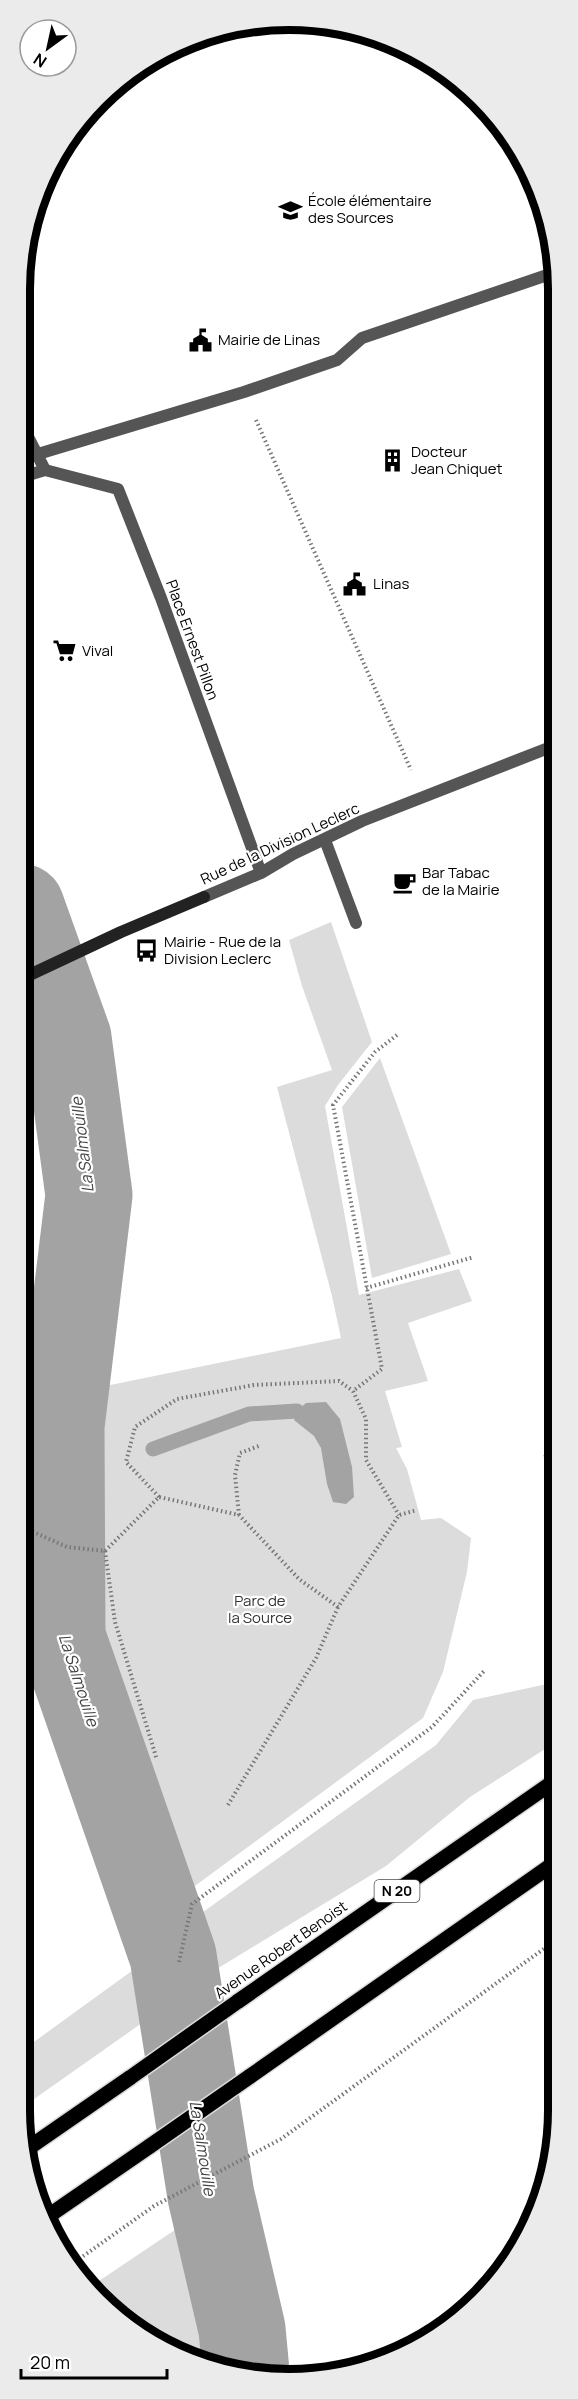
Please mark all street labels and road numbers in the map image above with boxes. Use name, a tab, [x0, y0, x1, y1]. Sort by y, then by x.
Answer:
street label: Place Ernest Pillon	[161, 577, 224, 703]
street label: Rue de la Division Leclerc	[197, 798, 363, 890]
road number: N 20	[374, 1880, 420, 1902]
street label: Avenue Robert Benoist	[210, 1896, 351, 2003]

